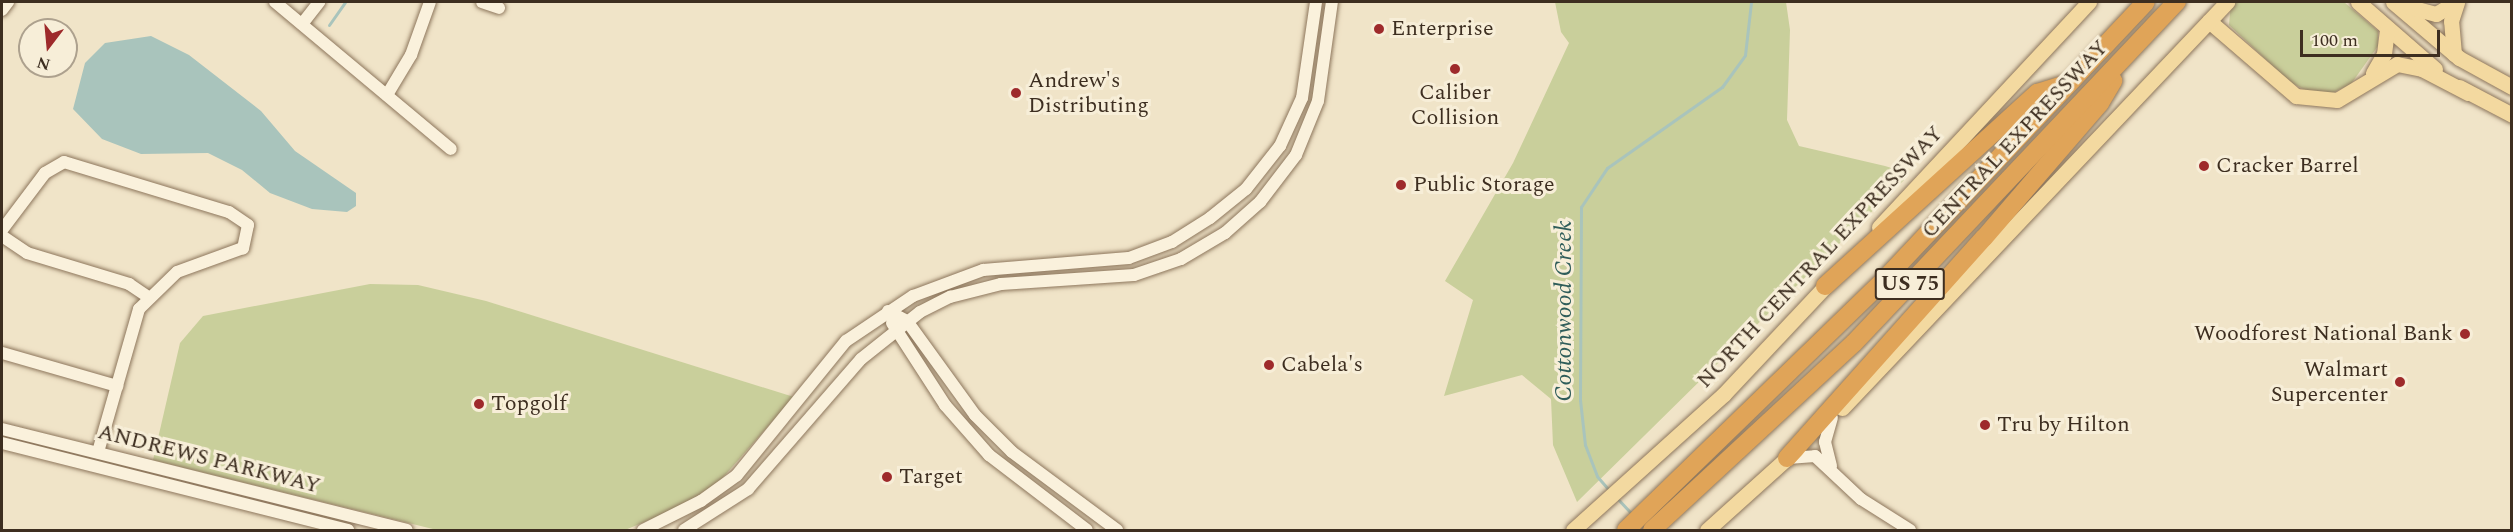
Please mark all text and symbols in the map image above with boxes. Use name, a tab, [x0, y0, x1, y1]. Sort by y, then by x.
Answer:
place label: Enterprise	[1391, 16, 1494, 42]
north arrow	[18, 18, 78, 78]
scale bar	[2303, 18, 2442, 56]
marker: Enterprise	[1372, 22, 1386, 36]
text: 100 m	[2311, 27, 2358, 54]
street label: CENTRAL EXPRESSWAY	[1916, 34, 2114, 244]
text: N	[34, 50, 53, 77]
marker: Caliber Collision	[1448, 62, 1462, 76]
place label: Andrew's Distributing	[1028, 67, 1149, 118]
place label: Caliber Collision	[1411, 79, 1499, 130]
marker: Andrew's Distributing	[1009, 86, 1023, 100]
street label: NORTH CENTRAL EXPRESSWAY	[1691, 120, 1949, 394]
place label: Cracker Barrel	[2216, 153, 2359, 179]
marker: Cracker Barrel	[2197, 159, 2211, 173]
place label: Public Storage	[1413, 172, 1555, 198]
marker: Public Storage	[1394, 178, 1408, 192]
water label: Cottonwood Creek	[1551, 220, 1579, 402]
road number: US 75	[1874, 266, 1946, 302]
place label: Woodforest National Bank	[2194, 321, 2453, 347]
marker: Woodforest National Bank	[2458, 327, 2472, 341]
place label: Cabela's	[1281, 352, 1363, 378]
place label: Walmart Supercenter	[2271, 356, 2388, 408]
marker: Cabela's	[1262, 358, 1276, 372]
marker: Walmart Supercenter	[2393, 375, 2407, 389]
place label: Topgolf	[491, 391, 567, 417]
marker: Topgolf	[472, 397, 486, 411]
place label: Tru by Hilton	[1997, 412, 2130, 438]
marker: Tru by Hilton	[1978, 418, 1992, 432]
street label: ANDREWS PARKWAY	[95, 419, 323, 499]
place label: Target	[899, 464, 963, 490]
marker: Target	[880, 470, 894, 484]

